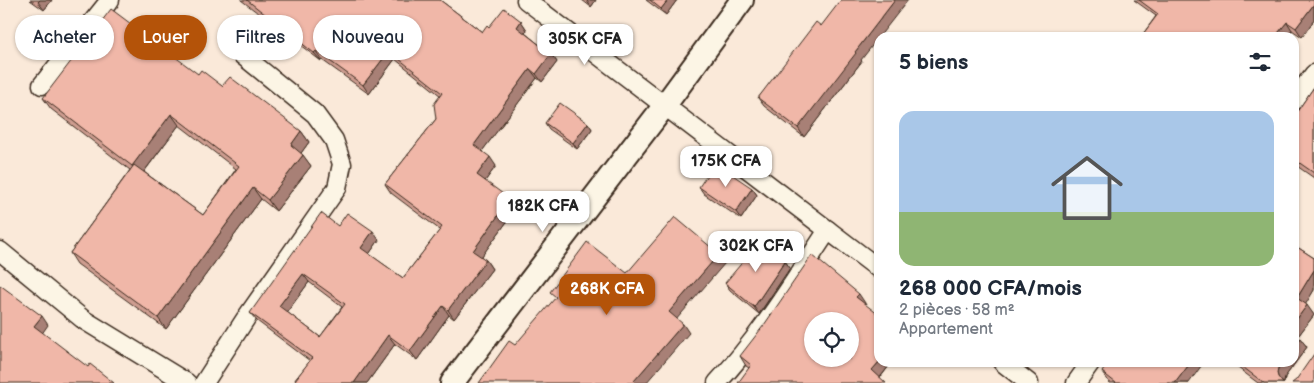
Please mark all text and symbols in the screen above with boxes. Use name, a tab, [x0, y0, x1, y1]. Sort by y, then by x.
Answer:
chip: Acheter	[15, 15, 114, 60]
chip: Louer	[124, 15, 207, 60]
chip: Filtres	[217, 15, 303, 60]
chip: Nouveau	[313, 15, 422, 60]
pin: 305K CFA	[533, 23, 637, 66]
text: 305K CFA	[548, 30, 622, 49]
icon: filters	[1246, 48, 1274, 76]
text: 5 biens	[899, 50, 968, 75]
icon: home	[1042, 143, 1132, 233]
pin: 175K CFA	[674, 146, 778, 188]
text: 175K CFA	[691, 152, 761, 171]
pin: 182K CFA	[491, 190, 595, 233]
text: 182K CFA	[508, 197, 578, 216]
pin: 302K CFA	[704, 230, 808, 273]
text: 302K CFA	[719, 237, 793, 256]
pin: 268K CFA	[555, 274, 659, 316]
text: 268 000 CFA/mois	[899, 276, 1082, 301]
text: 268K CFA	[570, 280, 644, 299]
text: 2 pièces · 58 m²	[899, 301, 1015, 320]
map controls	[804, 312, 859, 367]
button: locate	[804, 312, 859, 367]
text: Appartement	[899, 320, 993, 339]

